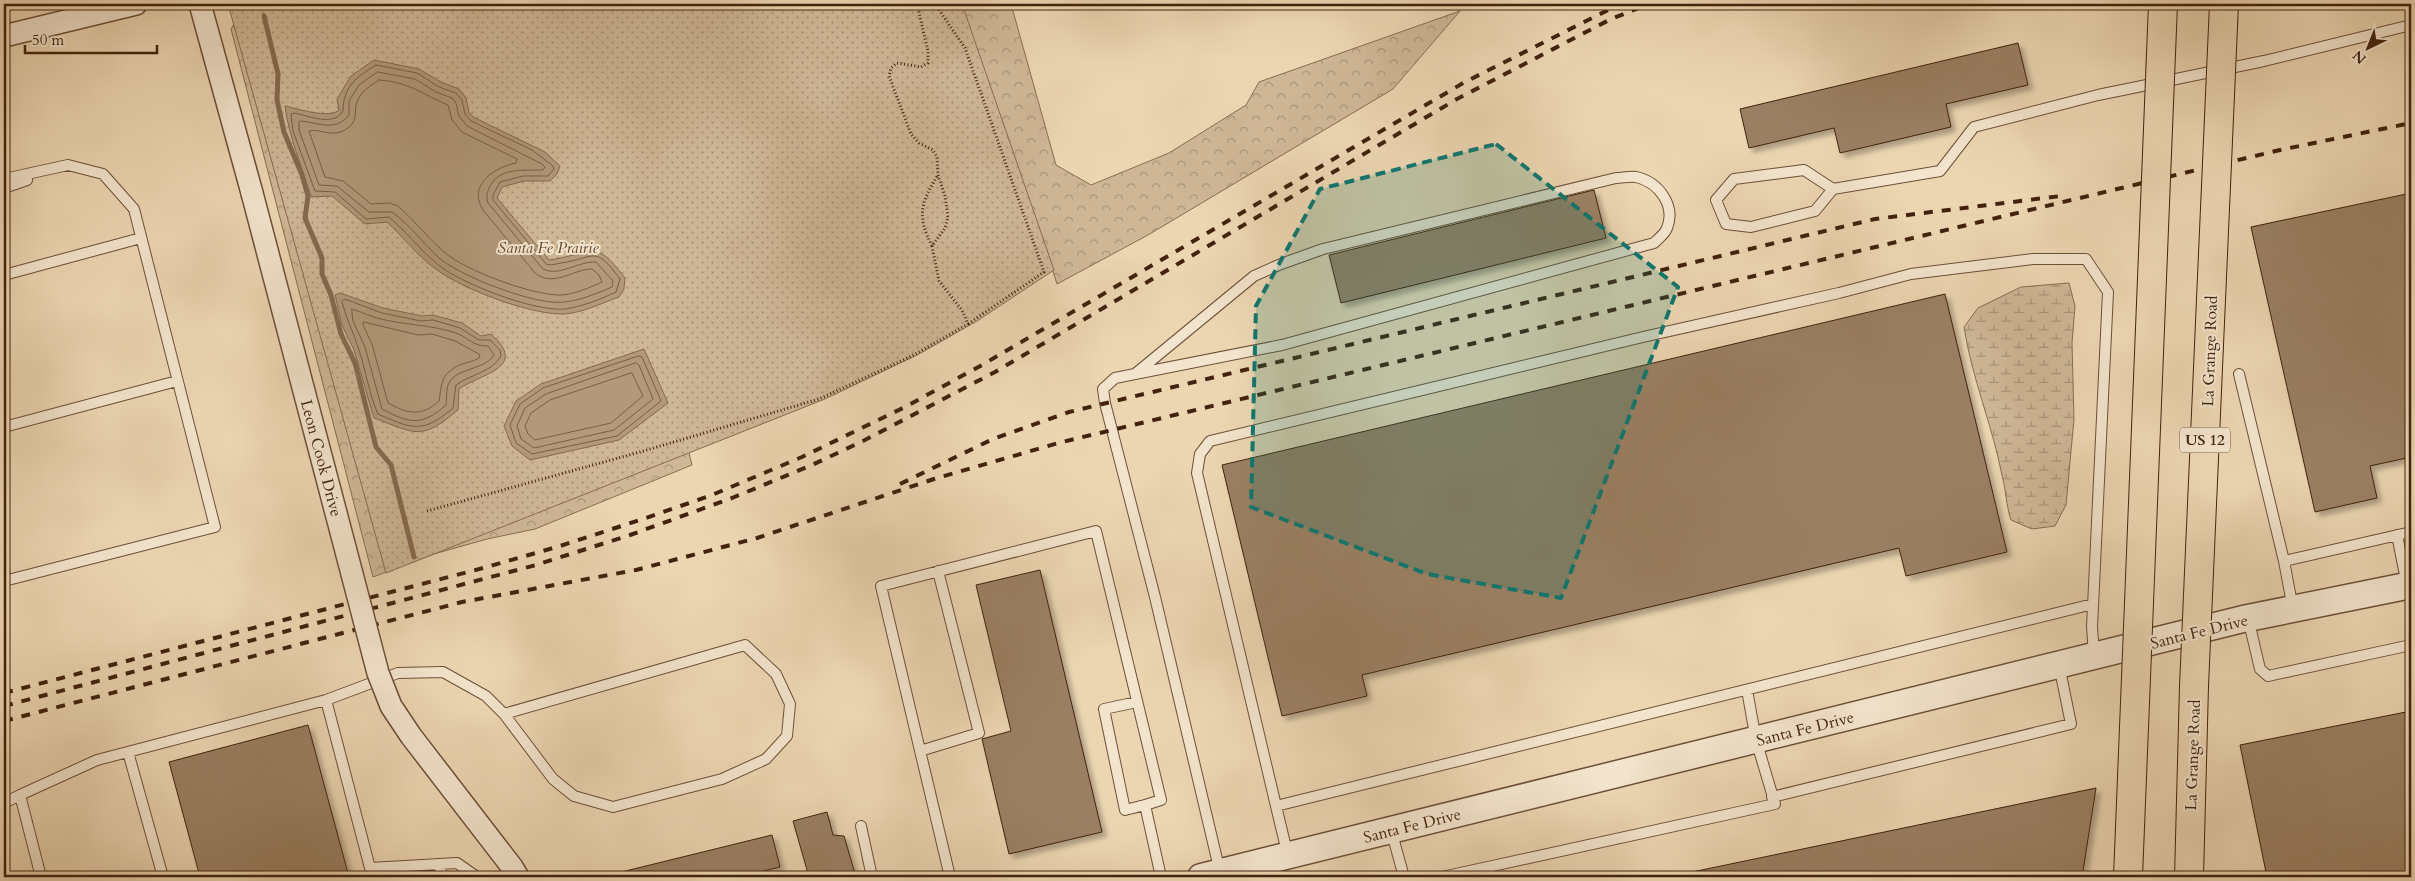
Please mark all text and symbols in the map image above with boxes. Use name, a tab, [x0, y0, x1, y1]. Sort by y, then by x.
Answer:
scale bar	[25, 22, 158, 54]
north arrow	[2342, 22, 2392, 72]
text: 50 m	[32, 30, 64, 50]
text: N	[2349, 46, 2370, 68]
park label: Santa Fe Prairie	[497, 237, 599, 259]
street label: La Grange Road	[2197, 295, 2223, 407]
street label: Leon Cook Drive	[295, 397, 347, 519]
road number: US 12	[2180, 428, 2230, 452]
street label: Santa Fe Drive	[2148, 609, 2250, 655]
street label: La Grange Road	[2180, 699, 2206, 811]
street label: Santa Fe Drive	[1754, 706, 1856, 752]
street label: Santa Fe Drive	[1361, 803, 1463, 849]

